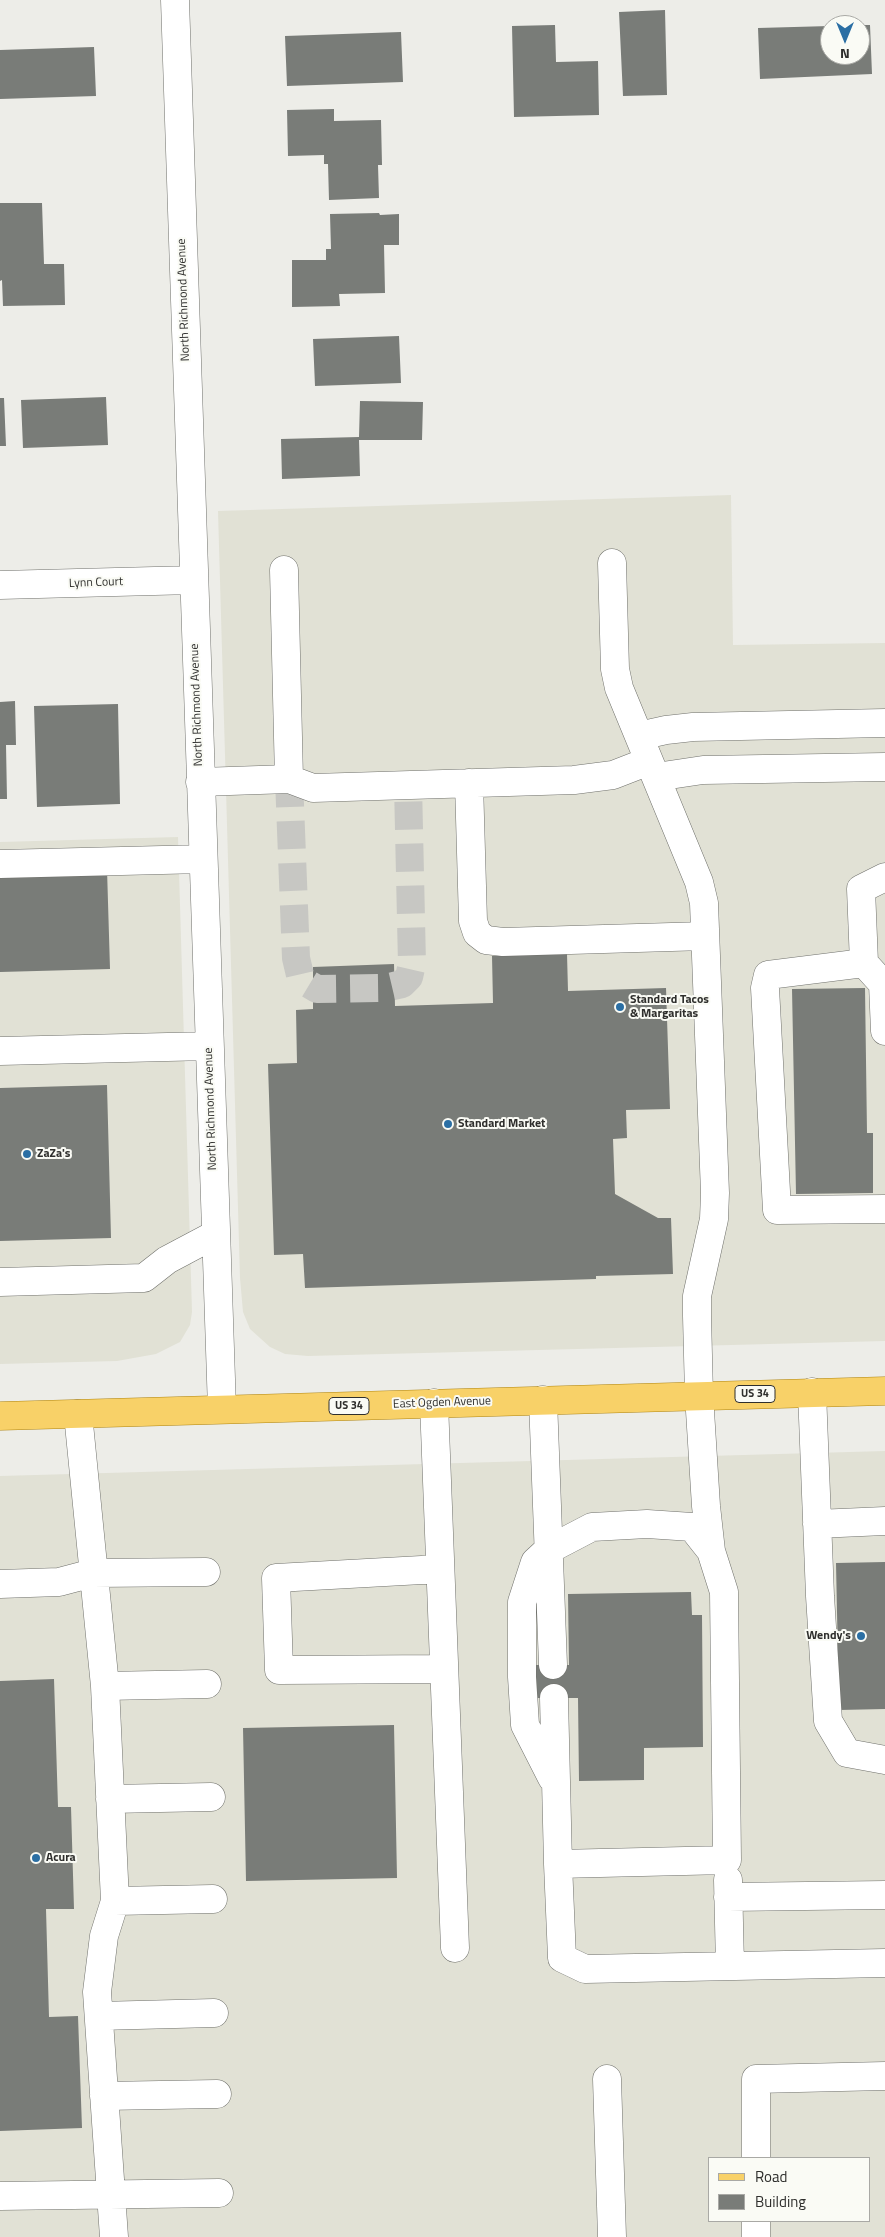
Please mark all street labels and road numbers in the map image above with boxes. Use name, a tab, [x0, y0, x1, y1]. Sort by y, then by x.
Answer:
street label: North Richmond Avenue	[175, 238, 193, 362]
street label: Lynn Court	[69, 575, 123, 591]
street label: North Richmond Avenue	[188, 643, 206, 767]
street label: North Richmond Avenue	[202, 1047, 220, 1171]
road number: US 34	[735, 1386, 775, 1402]
street label: East Ogden Avenue	[393, 1394, 491, 1412]
road number: US 34	[329, 1398, 369, 1414]

